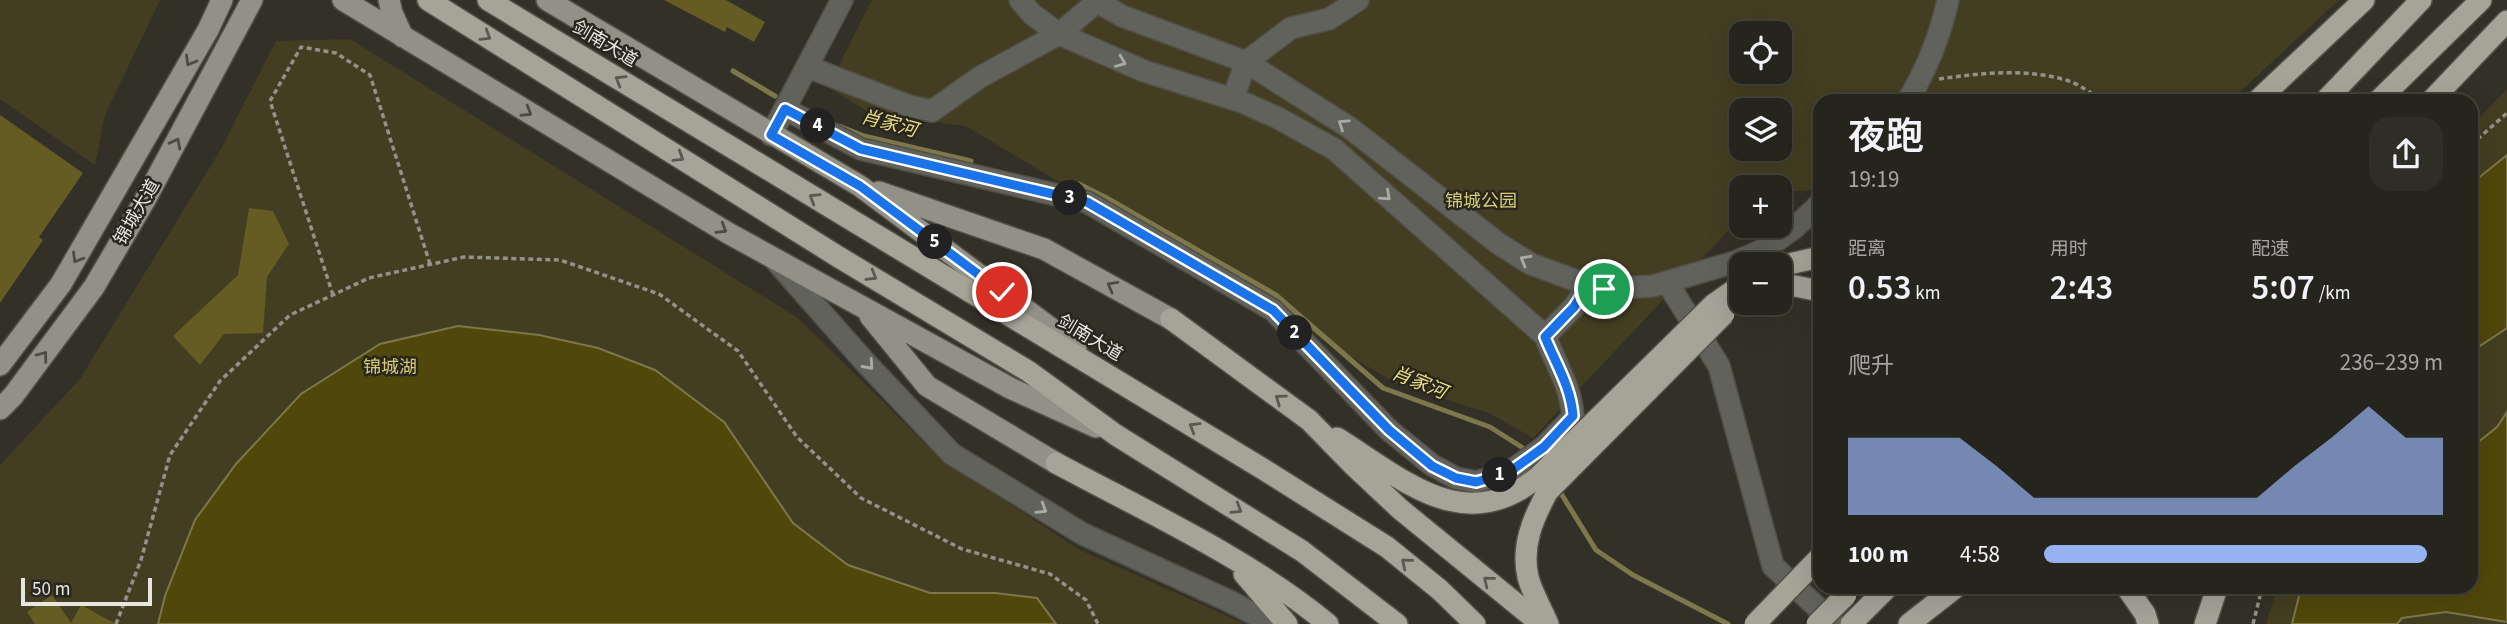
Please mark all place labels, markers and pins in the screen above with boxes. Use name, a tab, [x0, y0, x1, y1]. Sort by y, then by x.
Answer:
pin: 4	[800, 108, 836, 144]
pin: 3	[1052, 180, 1088, 216]
pin: 5	[918, 224, 953, 260]
pin	[1574, 259, 1634, 319]
pin	[972, 262, 1032, 322]
pin: 2	[1278, 316, 1312, 350]
pin: 1	[1482, 458, 1518, 492]

